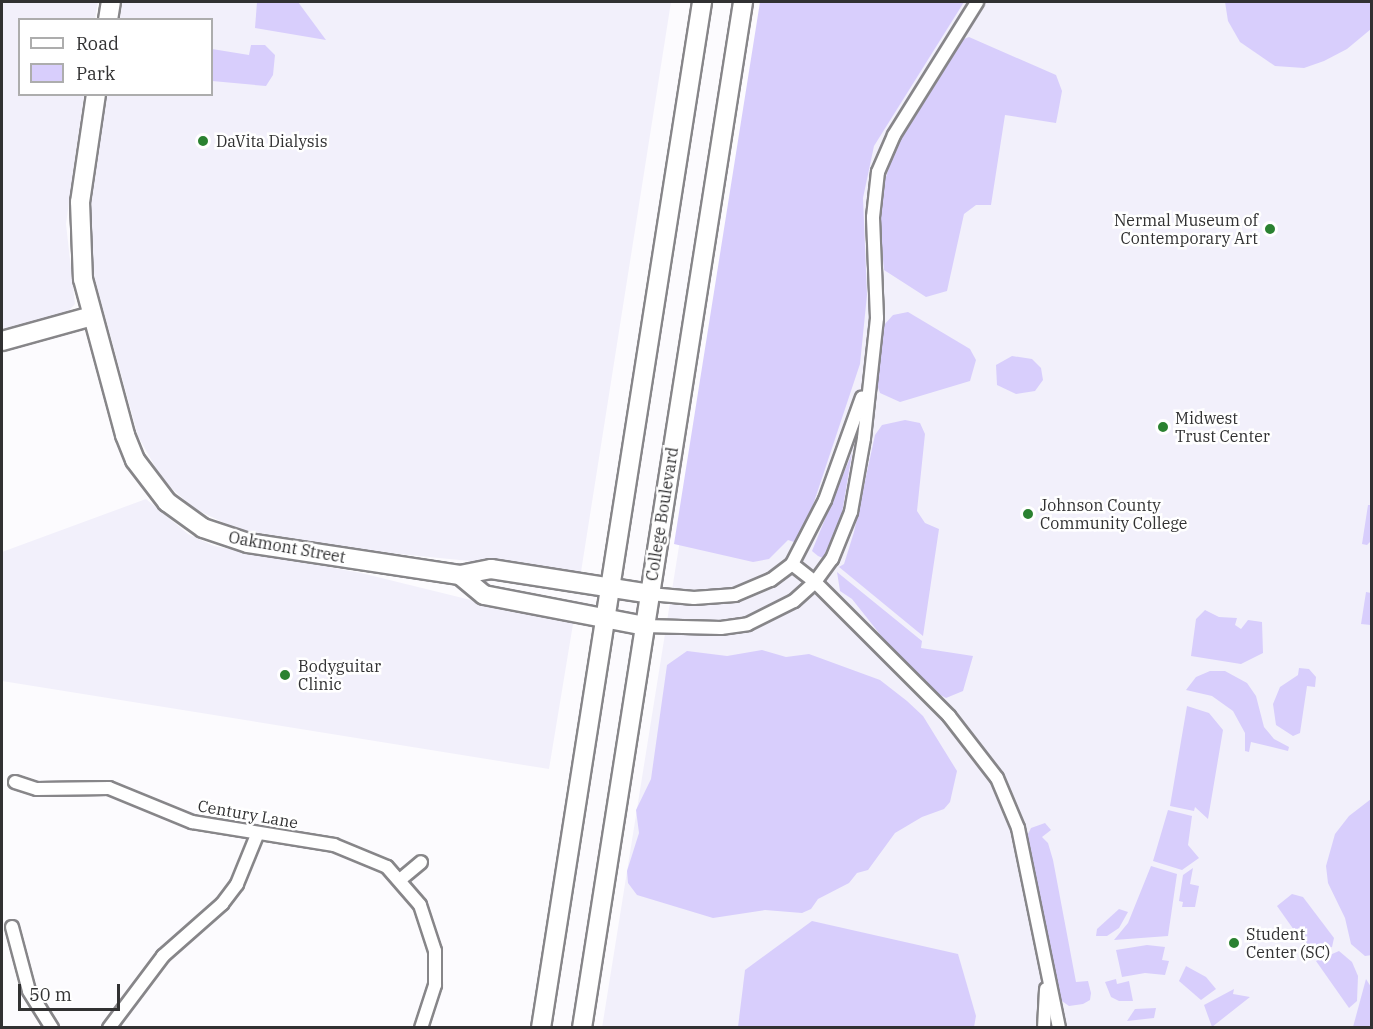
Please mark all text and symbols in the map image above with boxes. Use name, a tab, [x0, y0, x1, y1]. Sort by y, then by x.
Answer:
legend	[18, 18, 213, 96]
text: Road	[76, 32, 119, 55]
text: Park	[76, 62, 115, 85]
place label: DaVita Dialysis	[216, 131, 327, 151]
marker: DaVita Dialysis	[194, 132, 212, 150]
place label: Nermal Museum of Contemporary Art	[1114, 210, 1258, 248]
marker: Nermal Museum of Contemporary Art	[1263, 222, 1277, 236]
place label: Midwest Trust Center	[1175, 408, 1270, 446]
marker: Midwest Trust Center	[1156, 420, 1170, 434]
street label: College Boulevard	[642, 446, 682, 582]
place label: Johnson County Community College	[1040, 495, 1187, 533]
marker: Johnson County Community College	[1021, 507, 1035, 521]
street label: Oakmont Street	[227, 527, 347, 567]
place label: Bodyguitar Clinic	[298, 656, 381, 694]
marker: Bodyguitar Clinic	[276, 666, 294, 684]
street label: Century Lane	[196, 796, 300, 832]
place label: Student Center (SC)	[1246, 924, 1330, 962]
marker: Student Center (SC)	[1227, 936, 1241, 950]
scale bar	[21, 972, 123, 1010]
text: 50 m	[29, 983, 72, 1006]

